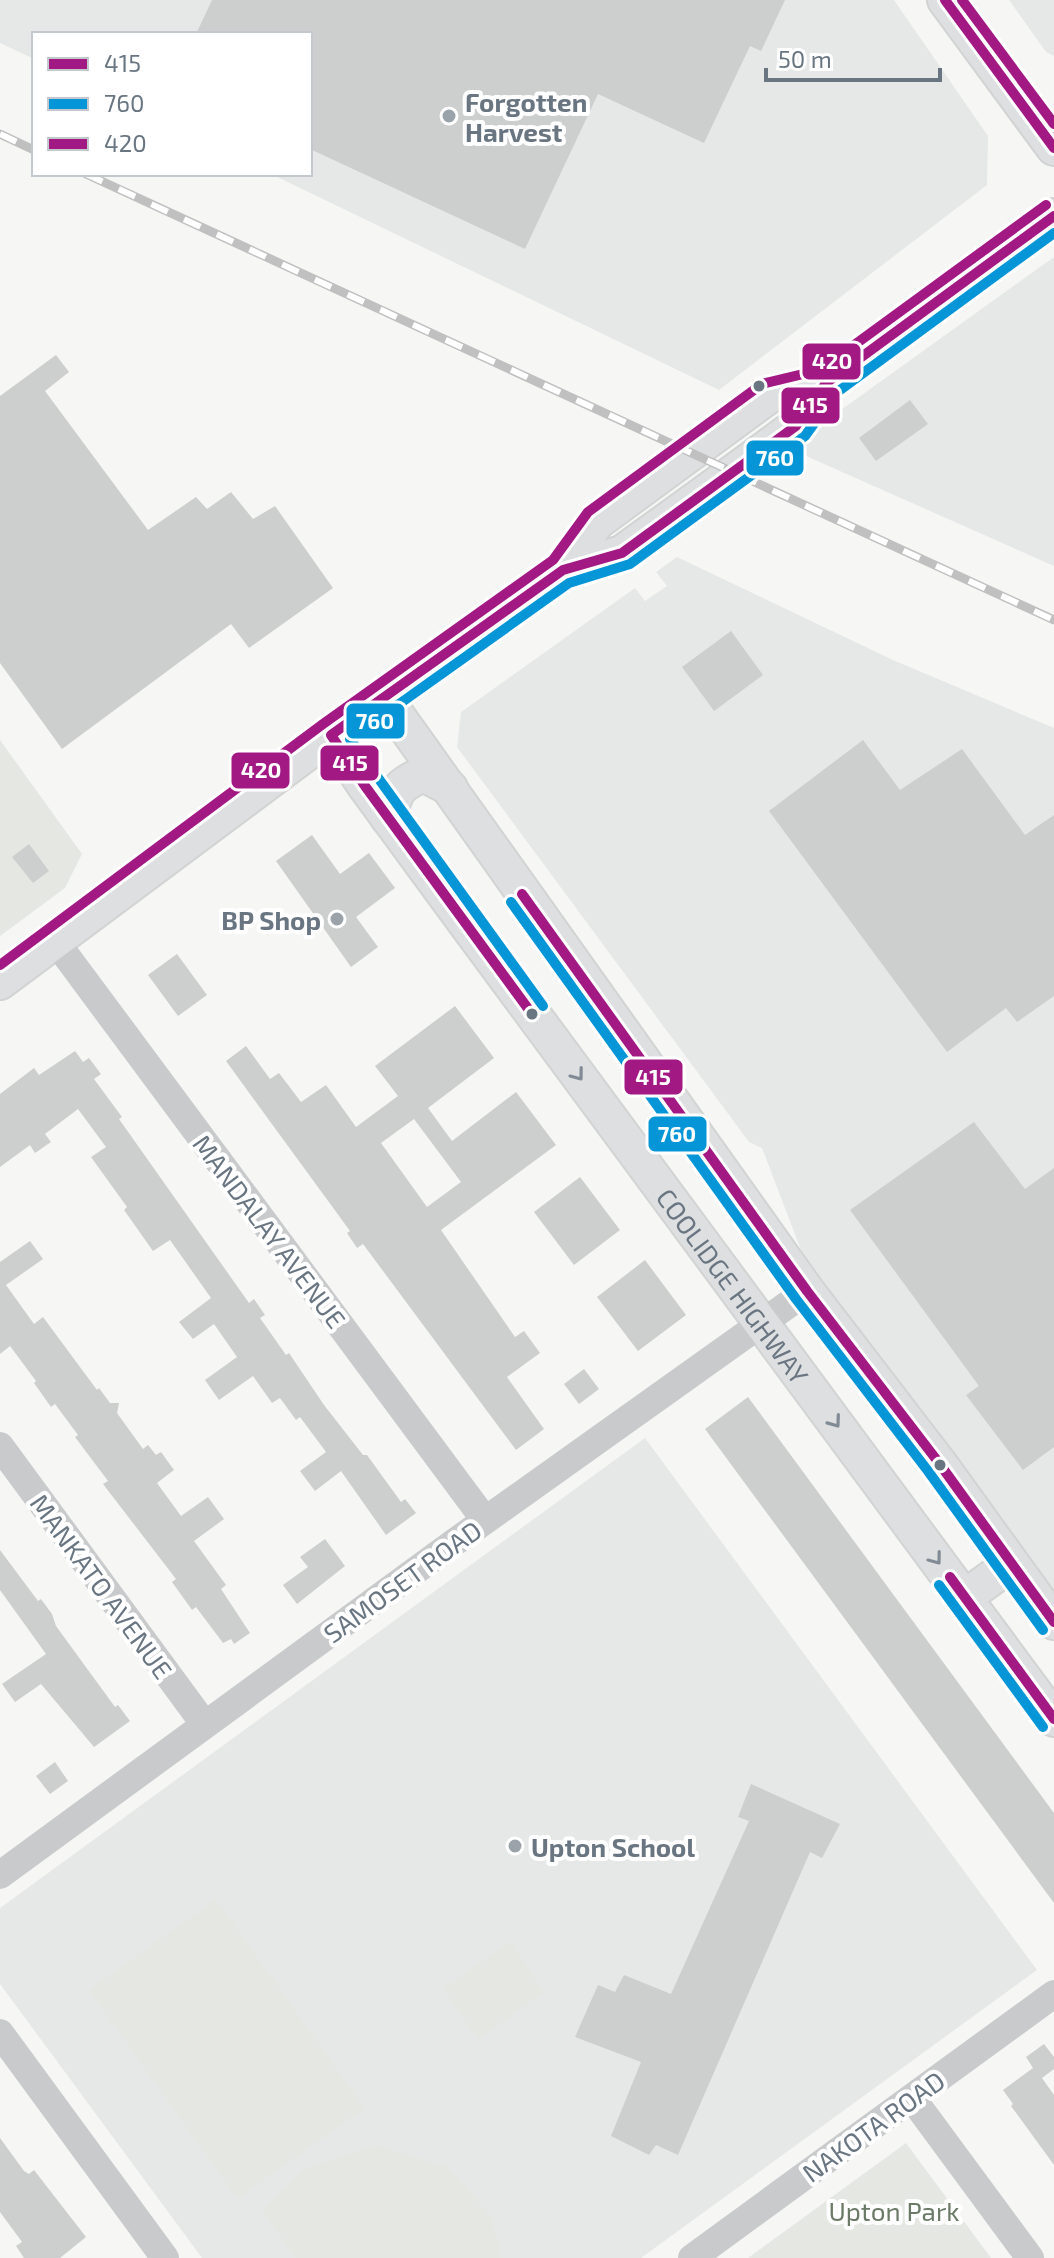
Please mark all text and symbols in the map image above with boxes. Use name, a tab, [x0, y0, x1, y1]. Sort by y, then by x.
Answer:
legend	[32, 32, 312, 176]
scale bar	[766, 32, 940, 82]
text: 50 m	[778, 44, 832, 73]
text: 415	[104, 48, 141, 77]
place label: Forgotten Harvest	[465, 86, 587, 147]
text: 760	[104, 88, 145, 117]
marker: Forgotten Harvest	[440, 107, 458, 125]
text: 420	[104, 128, 147, 157]
line badge: 420	[801, 342, 862, 381]
text: 420	[812, 347, 852, 373]
unlabelled marker	[751, 378, 767, 394]
line badge: 415	[780, 386, 841, 425]
text: 415	[792, 391, 828, 417]
line badge: 760	[745, 439, 805, 477]
text: 760	[756, 444, 794, 470]
line badge: 760	[345, 702, 406, 740]
text: 760	[356, 707, 394, 733]
line badge: 415	[319, 744, 380, 782]
text: 415	[332, 749, 368, 775]
line badge: 420	[230, 751, 291, 790]
text: 420	[241, 756, 281, 782]
place label: BP Shop	[221, 904, 321, 935]
marker: BP Shop	[328, 910, 346, 928]
unlabelled marker	[524, 1006, 540, 1022]
line badge: 415	[623, 1058, 684, 1096]
text: 415	[635, 1063, 671, 1089]
one-way arrow	[569, 1067, 583, 1081]
line badge: 760	[647, 1115, 708, 1153]
text: 760	[658, 1120, 696, 1146]
street label: MANDALAY AVENUE	[187, 1128, 353, 1334]
street label: COOLIDGE HIGHWAY	[651, 1182, 816, 1389]
one-way arrow	[825, 1413, 840, 1428]
unlabelled marker	[932, 1457, 948, 1473]
street label: MANKATO AVENUE	[25, 1488, 179, 1684]
street label: SAMOSET ROAD	[317, 1513, 487, 1649]
one-way arrow	[927, 1551, 941, 1565]
place label: Upton School	[531, 1831, 695, 1862]
marker: Upton School	[506, 1837, 524, 1855]
street label: NAKOTA ROAD	[796, 2064, 950, 2188]
park label: Upton Park	[828, 2195, 960, 2226]

